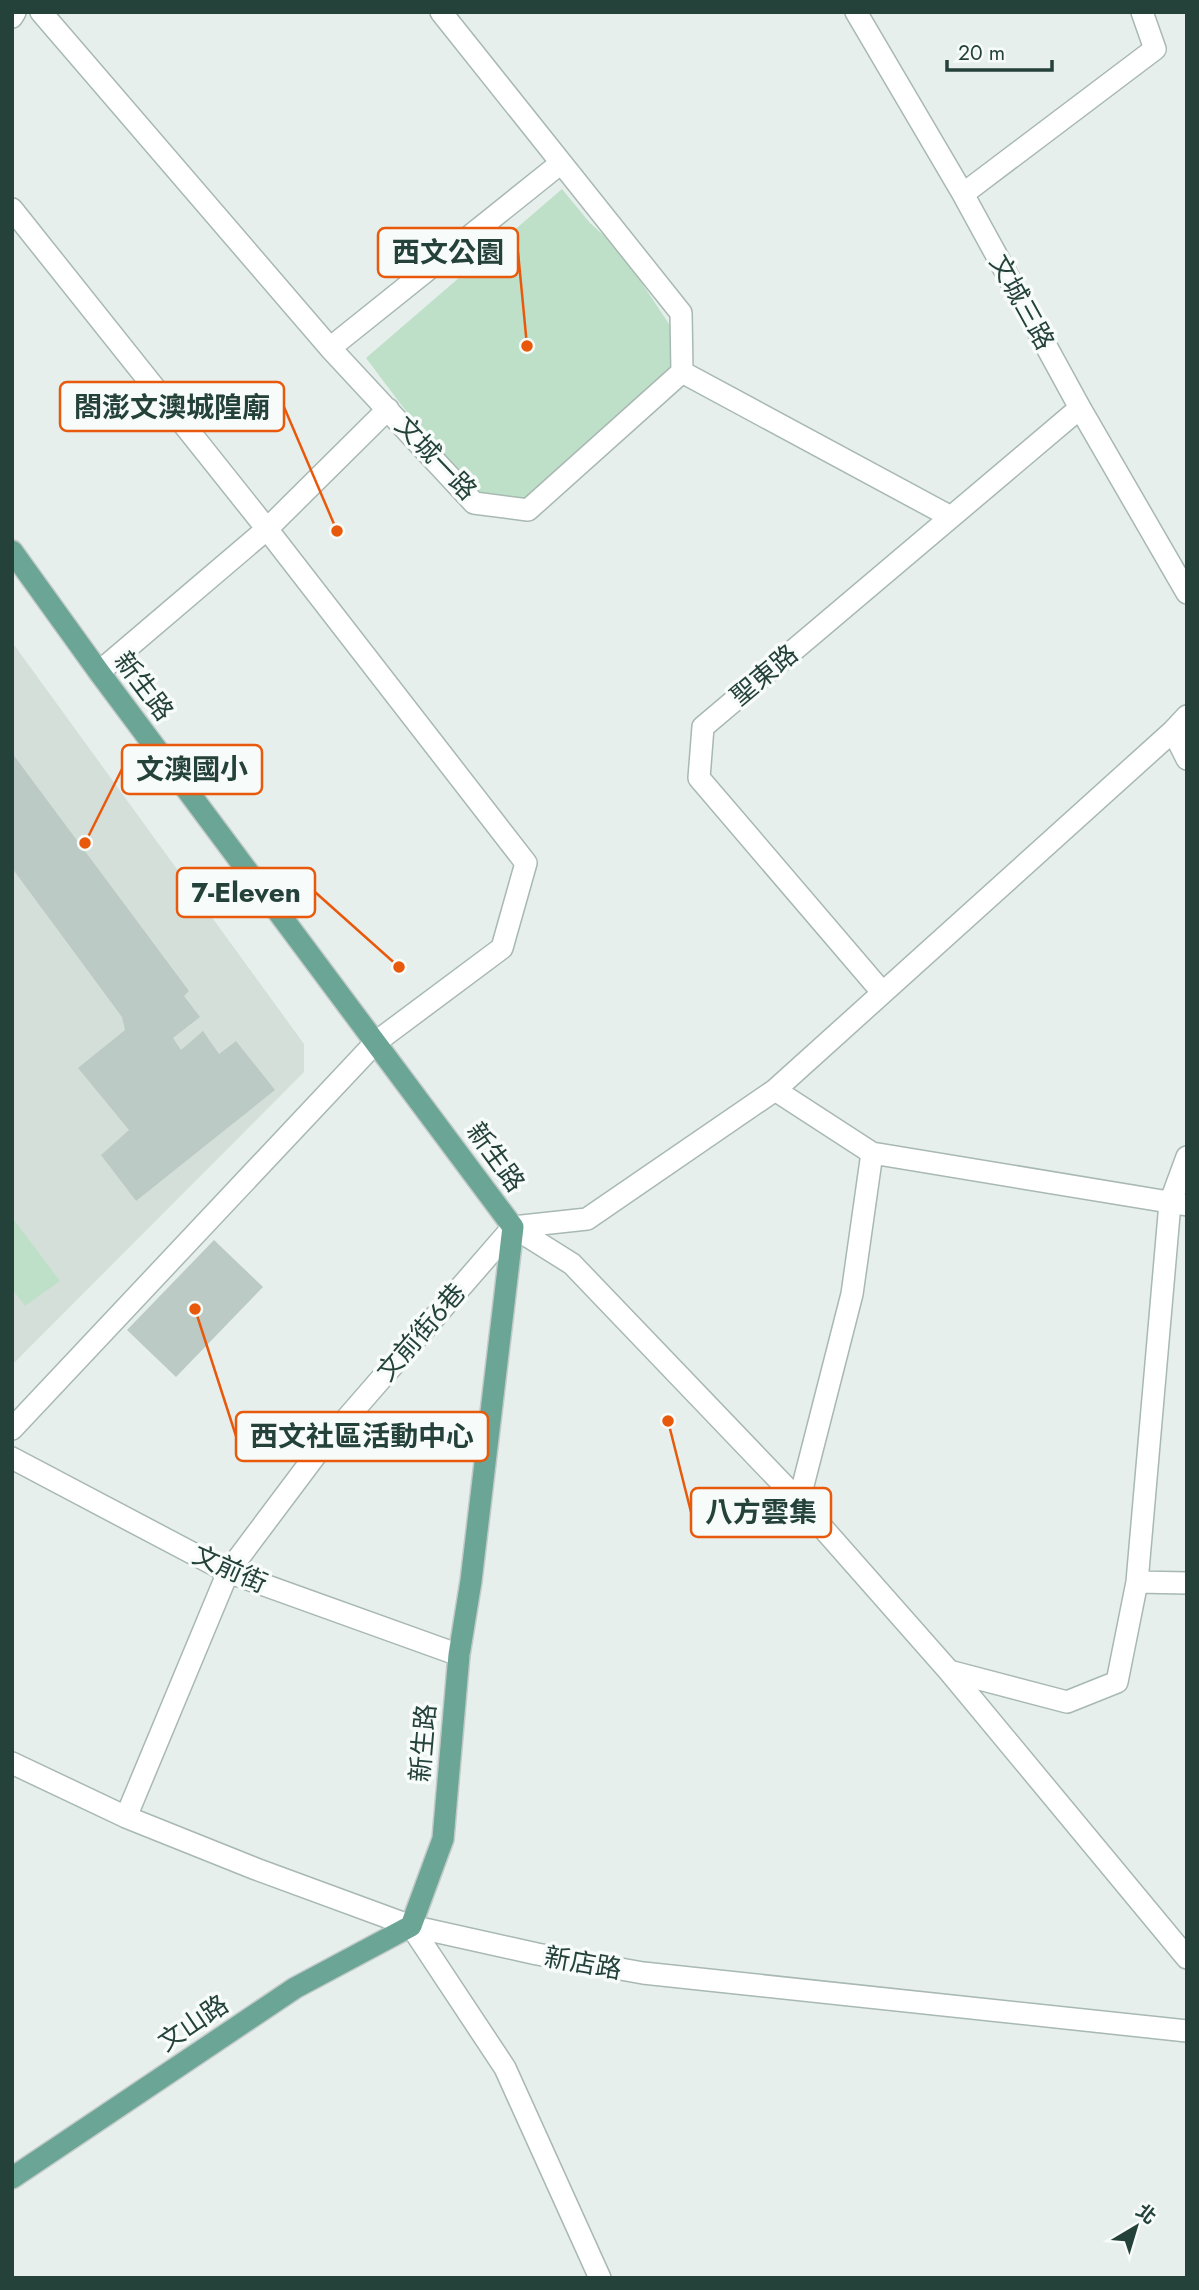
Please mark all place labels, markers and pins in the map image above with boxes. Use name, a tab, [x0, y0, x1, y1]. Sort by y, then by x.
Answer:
callout: 西文公園	[378, 228, 518, 277]
callout: 閤澎文澳城隍廟	[60, 382, 284, 431]
callout: 文澳國小	[122, 745, 262, 794]
callout: 7-Eleven	[177, 868, 315, 917]
callout: 西文社區活動中心	[236, 1412, 488, 1461]
callout: 八方雲集	[691, 1488, 831, 1537]

